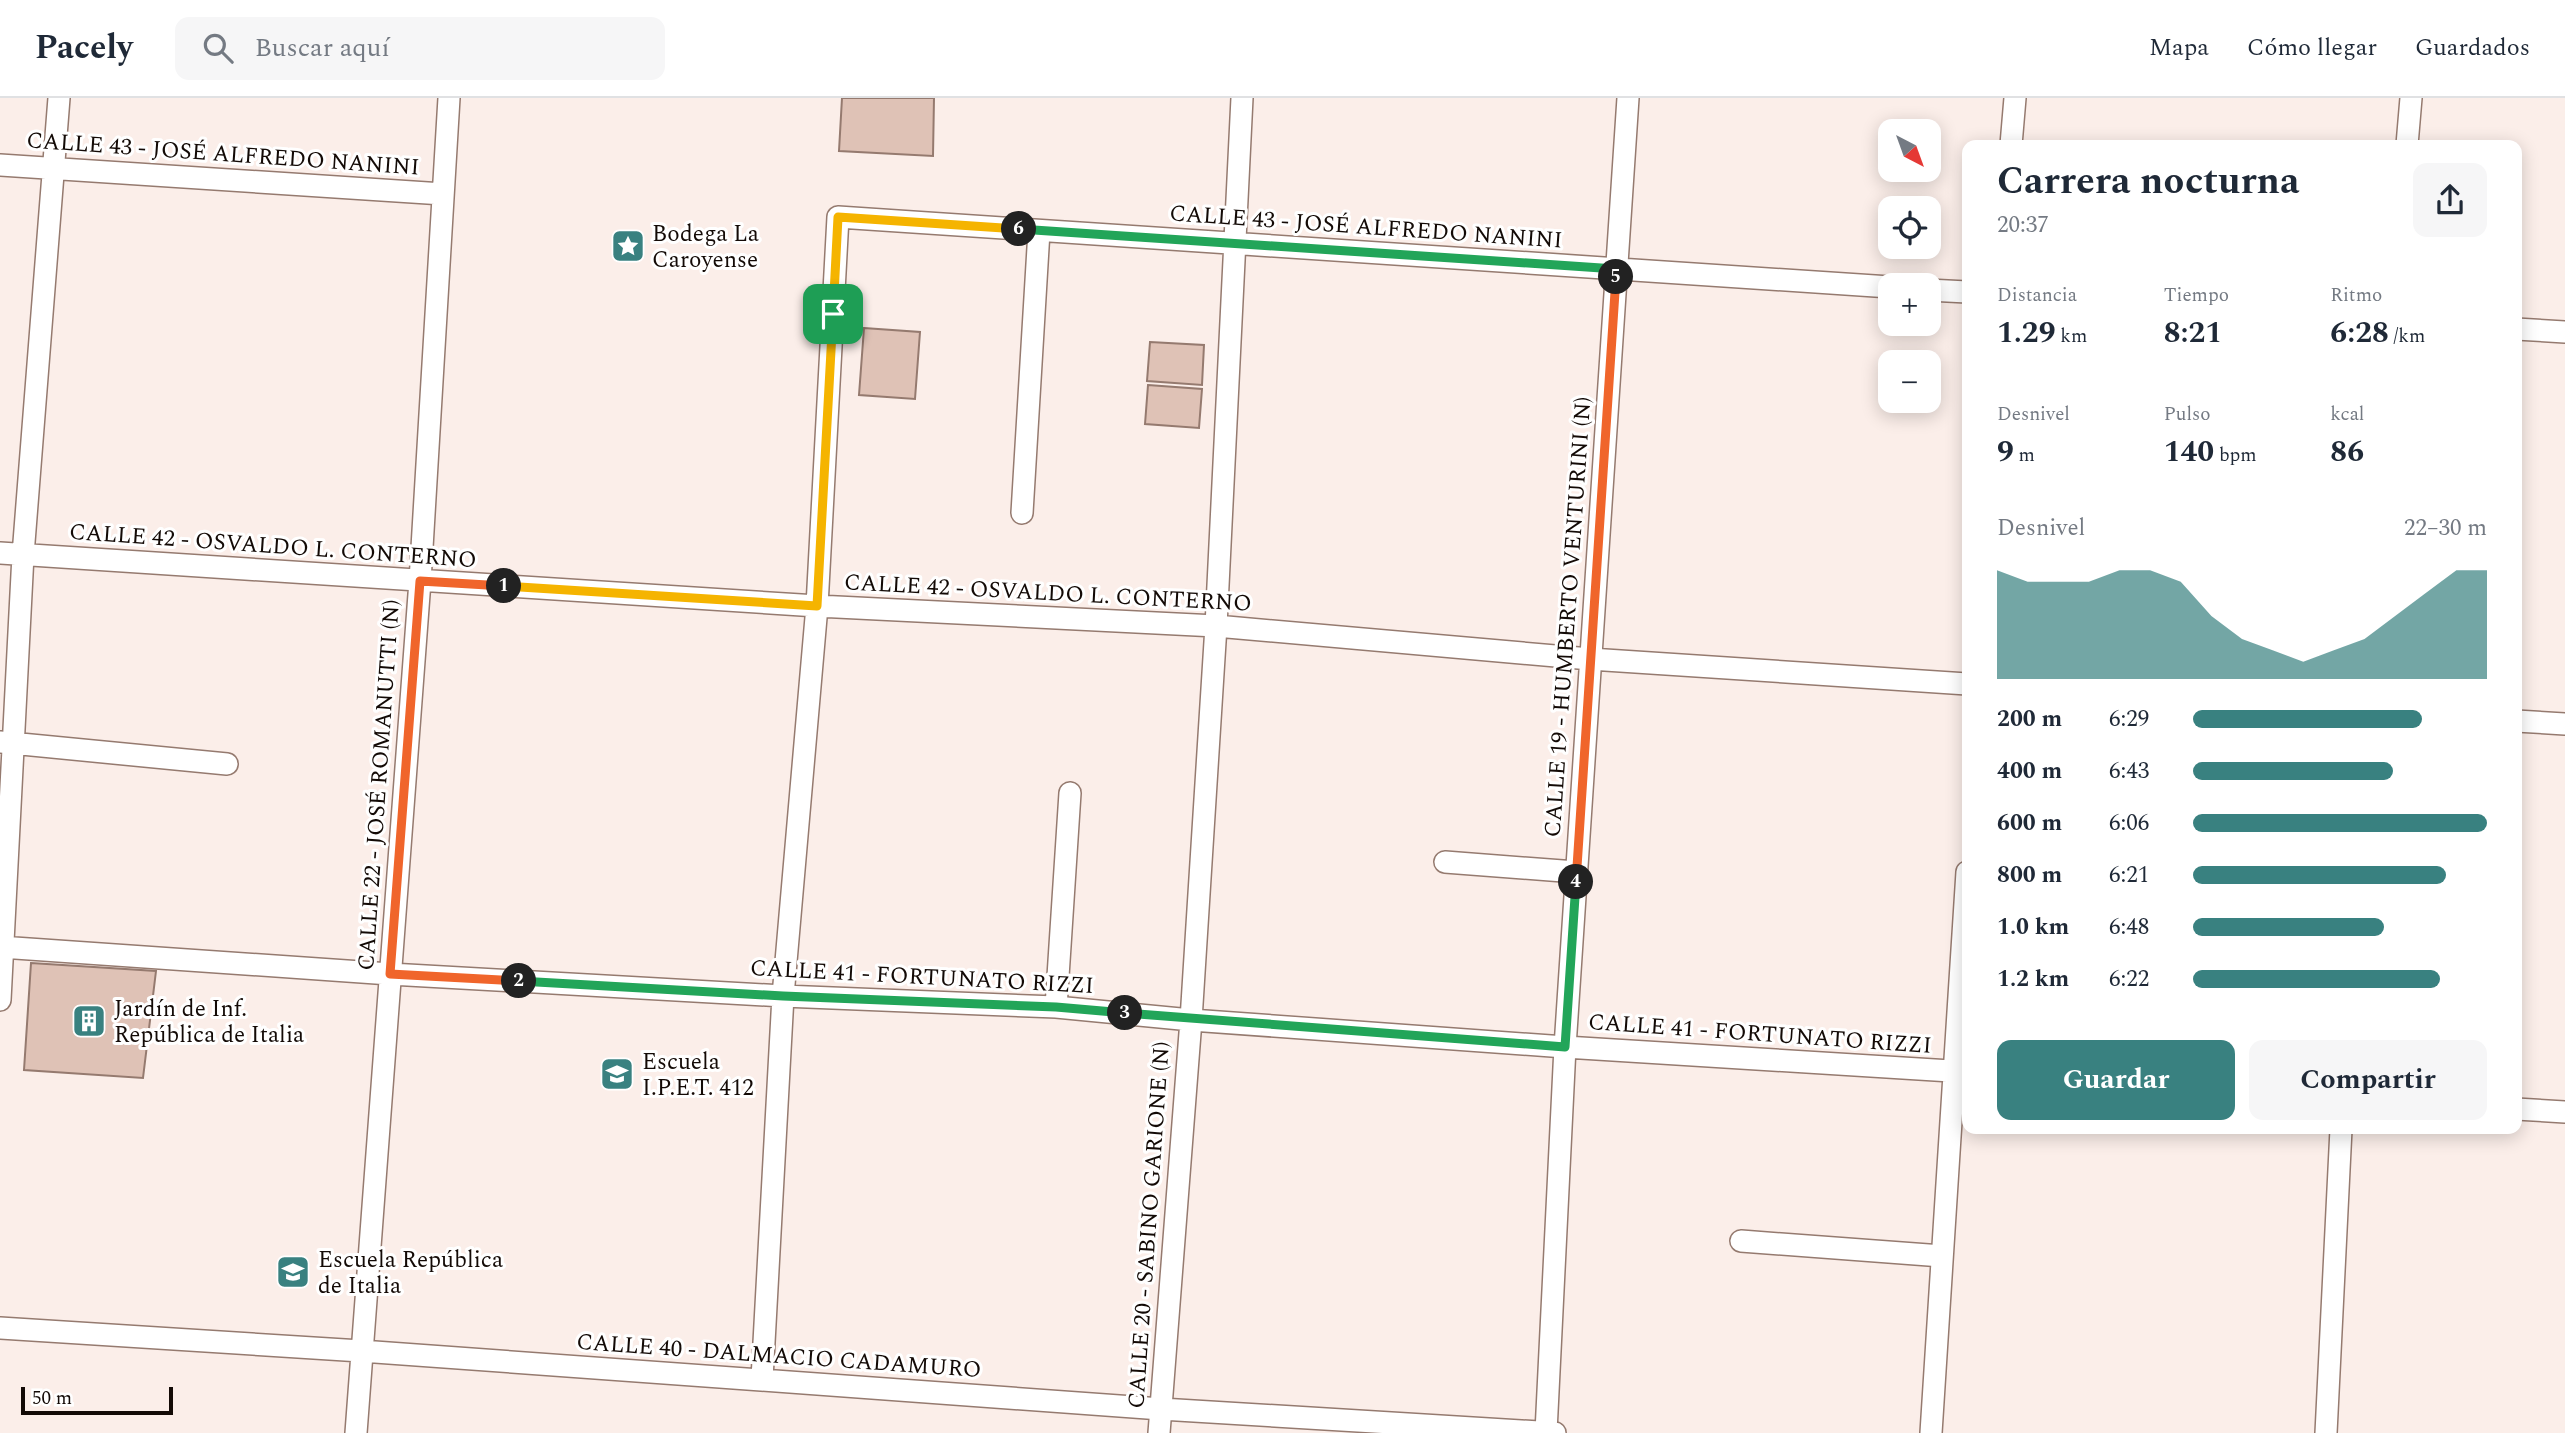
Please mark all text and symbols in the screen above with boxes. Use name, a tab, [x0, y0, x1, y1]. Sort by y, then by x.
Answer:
search box	[175, 17, 665, 80]
text: Pacely	[35, 23, 133, 73]
text: Buscar aquí	[255, 28, 390, 68]
icon: search	[199, 29, 237, 67]
text: Mapa	[2149, 30, 2209, 66]
text: Cómo llegar	[2247, 30, 2377, 66]
text: Guardados	[2415, 30, 2530, 66]
north arrow	[1878, 119, 1941, 182]
map controls	[1878, 119, 1941, 413]
street label: CALLE 43 - JOSÉ ALFREDO NANINI	[25, 123, 421, 186]
text: Carrera nocturna	[1997, 153, 2300, 211]
button: share	[2413, 163, 2487, 237]
street label: CALLE 43 - JOSÉ ALFREDO NANINI	[1168, 196, 1564, 259]
button: locate	[1878, 196, 1941, 259]
text: 20:37	[1997, 208, 2049, 243]
pin: 6	[1002, 212, 1036, 246]
text: 6	[1013, 214, 1024, 243]
place label: Bodega La Caroyense	[652, 217, 759, 278]
place icon: Bodega La Caroyense	[609, 227, 647, 265]
pin: 5	[1598, 260, 1634, 294]
text: 5	[1610, 262, 1621, 291]
button: +	[1878, 273, 1941, 336]
text: Distancia	[1997, 281, 2077, 310]
text: Tiempo	[2164, 281, 2229, 310]
text: Ritmo	[2330, 281, 2382, 310]
pin	[803, 284, 863, 344]
icon: arrive	[814, 295, 852, 333]
text: 1.29	[1997, 310, 2056, 356]
text: 8:21	[2164, 310, 2222, 356]
text: 6:28	[2330, 310, 2389, 356]
text: km	[2056, 322, 2087, 351]
text: /km	[2389, 322, 2425, 351]
button: −	[1878, 350, 1941, 413]
street label: CALLE 19 - HUMBERTO VENTURINI (N)	[1536, 396, 1601, 839]
text: Desnivel	[1997, 400, 2070, 429]
text: Pulso	[2164, 400, 2211, 429]
text: kcal	[2330, 400, 2364, 429]
text: 9	[1997, 429, 2014, 475]
text: 140	[2164, 429, 2214, 475]
text: 86	[2330, 429, 2364, 475]
text: m	[2014, 441, 2035, 470]
text: bpm	[2214, 441, 2257, 470]
text: Desnivel	[1997, 511, 2085, 546]
text: 22–30 m	[2404, 511, 2487, 546]
street label: CALLE 42 - OSVALDO L. CONTERNO	[68, 515, 478, 578]
street label: CALLE 42 - OSVALDO L. CONTERNO	[843, 565, 1253, 622]
pin: 1	[486, 568, 522, 603]
text: 1	[498, 571, 509, 600]
street label: CALLE 22 - JOSÉ ROMANUTTI (N)	[349, 598, 410, 972]
text: 200 m	[1997, 702, 2062, 737]
text: 6:29	[2109, 702, 2149, 737]
text: 400 m	[1997, 754, 2062, 789]
text: 6:43	[2109, 754, 2149, 789]
text: 600 m	[1997, 806, 2062, 841]
text: 6:06	[2109, 806, 2149, 841]
text: 800 m	[1997, 858, 2062, 893]
text: 6:21	[2109, 858, 2149, 893]
pin: 4	[1558, 864, 1594, 900]
text: 4	[1570, 867, 1581, 896]
text: 1.0 km	[1997, 910, 2069, 945]
text: 6:48	[2109, 910, 2149, 945]
street label: CALLE 41 - FORTUNATO RIZZI	[749, 951, 1095, 1004]
text: 1.2 km	[1997, 962, 2069, 997]
text: 6:22	[2109, 962, 2149, 997]
pin: 2	[502, 964, 536, 998]
text: 2	[513, 966, 524, 995]
place label: Jardín de Inf. República de Italia	[114, 992, 304, 1053]
pin: 3	[1108, 996, 1142, 1030]
text: 3	[1119, 998, 1130, 1027]
building icon: Jardín de Inf. República de Italia	[70, 1002, 108, 1040]
street label: CALLE 41 - FORTUNATO RIZZI	[1587, 1005, 1933, 1064]
street label: CALLE 20 - SABINO GARIONE (N)	[1119, 1040, 1180, 1410]
button: Guardar	[1997, 1040, 2235, 1120]
button: Compartir	[2249, 1040, 2487, 1120]
place label: Escuela I.P.E.T. 412	[642, 1045, 754, 1106]
school or university icon: Escuela I.P.E.T. 412	[598, 1055, 636, 1093]
place label: Escuela República de Italia	[318, 1243, 503, 1304]
school or university icon: Escuela República de Italia	[274, 1253, 312, 1291]
street label: CALLE 40 - DALMACIO CADAMURO	[575, 1325, 983, 1388]
scale bar	[21, 1384, 173, 1416]
text: 50 m	[32, 1384, 72, 1413]

